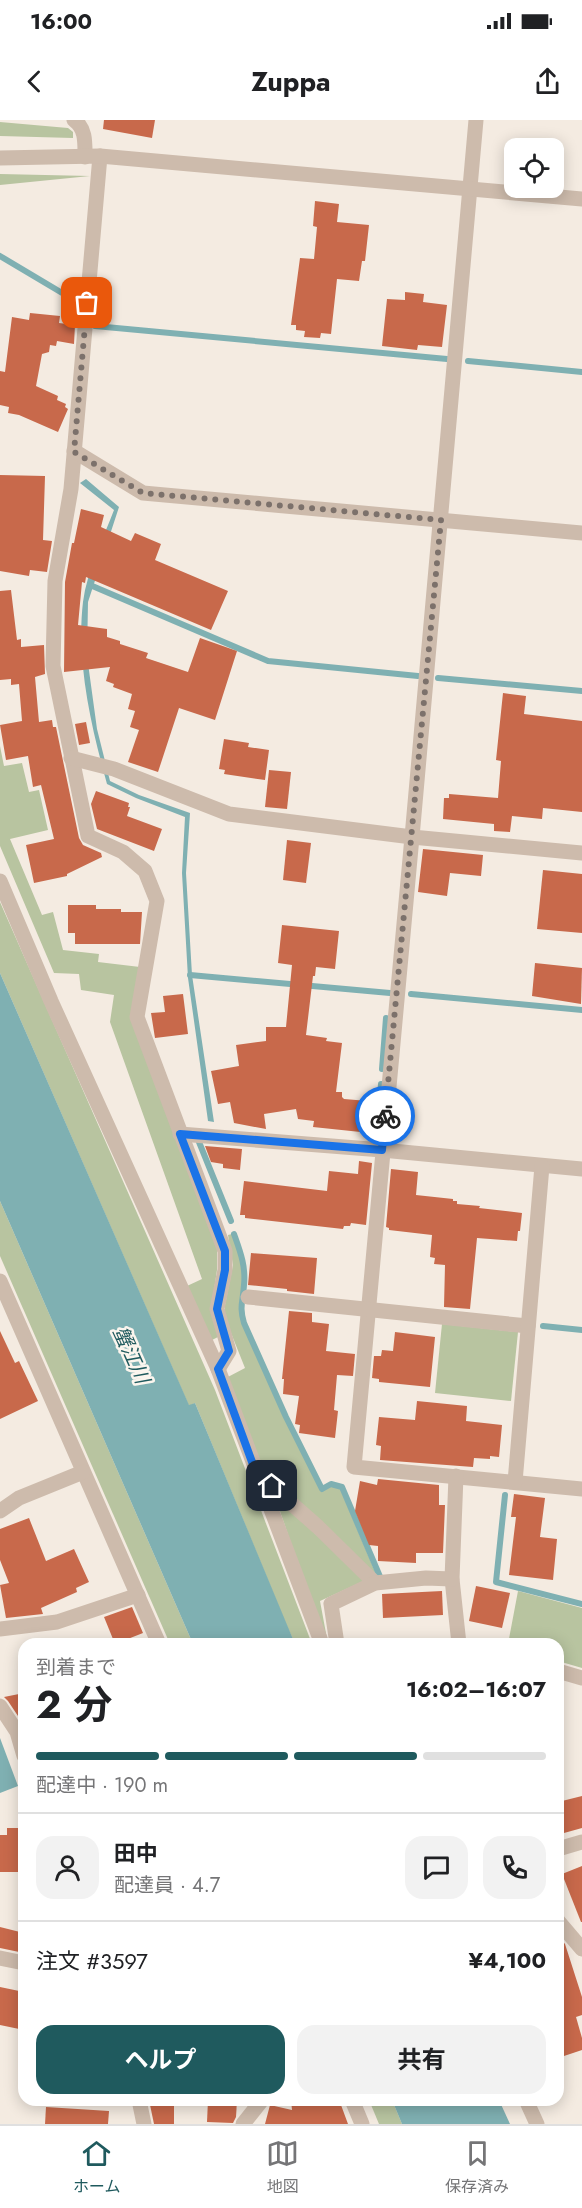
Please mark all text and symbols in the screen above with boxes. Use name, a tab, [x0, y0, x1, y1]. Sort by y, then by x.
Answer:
text: 16:00	[30, 5, 92, 37]
text: Zuppa	[251, 62, 331, 101]
icon: back	[18, 65, 51, 98]
icon: share	[531, 65, 564, 98]
map controls	[504, 138, 564, 198]
button: locate	[504, 138, 564, 198]
pin	[61, 277, 112, 328]
icon: bag	[70, 286, 103, 319]
courier	[355, 1086, 415, 1146]
icon: bike	[369, 1100, 402, 1133]
water label: 蟹江川	[106, 1322, 157, 1390]
pin	[246, 1460, 297, 1511]
icon: home	[255, 1469, 288, 1502]
text: 到着まで	[36, 1653, 116, 1682]
text: 16:02–16:07	[406, 1673, 546, 1705]
text: 2 分	[36, 1676, 112, 1733]
text: 配達中 · 190 m	[36, 1771, 168, 1800]
button: person	[36, 1836, 99, 1899]
button: chat	[405, 1836, 468, 1899]
button: phone	[483, 1836, 546, 1899]
text: 田中	[114, 1837, 158, 1869]
text: 配達員 · 4.7	[114, 1871, 220, 1900]
text: ¥4,100	[468, 1944, 546, 1976]
text: 注文 #3597	[36, 1945, 148, 1977]
button: ヘルプ	[36, 2025, 285, 2094]
button: 共有	[297, 2025, 546, 2094]
tab: ホーム	[73, 2137, 120, 2198]
tab: 地図	[266, 2137, 299, 2198]
tab: 保存済み	[445, 2137, 509, 2198]

